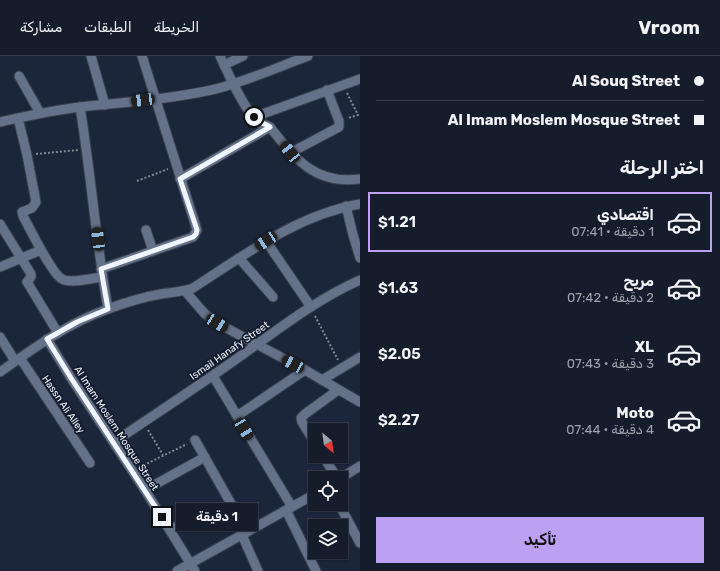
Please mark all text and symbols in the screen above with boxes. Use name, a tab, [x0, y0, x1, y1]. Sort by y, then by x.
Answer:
text: Vroom	[638, 16, 700, 39]
text: مشاركة	[20, 19, 62, 36]
text: الطبقات	[84, 19, 132, 36]
text: الخريطة	[154, 19, 199, 36]
text: Al Souq Street	[572, 72, 680, 90]
car	[130, 93, 156, 107]
route start	[245, 108, 263, 126]
text: Al Imam Moslem Mosque Street	[448, 111, 680, 129]
car	[278, 139, 302, 165]
text: اختر الرحلة	[620, 157, 704, 179]
icon: car	[666, 204, 702, 240]
text: اقتصادي	[597, 206, 654, 224]
text: $1.21	[378, 213, 416, 231]
text: 1 دقيقة · 07:41	[571, 224, 654, 239]
car	[91, 226, 105, 252]
car	[253, 229, 279, 253]
icon: car	[666, 270, 702, 306]
text: مريح	[623, 272, 654, 290]
text: $1.63	[378, 279, 418, 297]
text: 2 دقيقة · 07:42	[567, 290, 654, 305]
car	[204, 312, 230, 334]
street label: Ismail Hanafy Street	[188, 319, 272, 383]
icon: car	[666, 336, 702, 372]
text: XL	[635, 338, 654, 356]
text: $2.05	[378, 345, 421, 363]
car	[280, 353, 306, 375]
text: 3 دقيقة · 07:43	[567, 356, 654, 371]
street label: Al Imam Moslem Mosque Street	[71, 364, 161, 493]
street label: Hassn Ali Alley	[39, 373, 87, 436]
icon: car	[666, 402, 702, 438]
text: Moto	[616, 404, 654, 422]
text: $2.27	[378, 411, 419, 429]
car	[233, 416, 255, 442]
text: 4 دقيقة · 07:44	[566, 422, 654, 437]
north arrow	[308, 423, 348, 463]
map controls	[308, 423, 348, 559]
button: locate	[308, 471, 348, 511]
callout: 1 دقيقة	[176, 503, 258, 531]
route end	[153, 508, 171, 526]
text: 1 دقيقة	[196, 509, 238, 524]
button: تأكيد	[376, 517, 704, 563]
button: layers	[308, 519, 348, 559]

